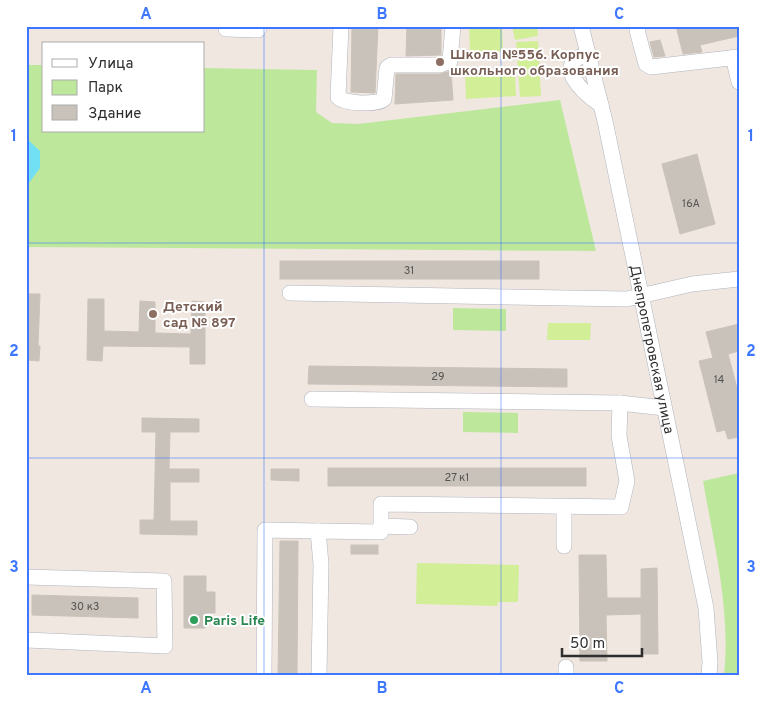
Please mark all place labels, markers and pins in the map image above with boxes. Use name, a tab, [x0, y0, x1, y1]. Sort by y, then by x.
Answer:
place label: Школа №556. Корпус школьного образования	[450, 47, 619, 80]
marker: Школа №556. Корпус школьного образования	[434, 56, 446, 68]
place label: Детский сад № 897	[163, 299, 236, 332]
marker: Детский сад № 897	[147, 308, 159, 320]
place label: Paris Life	[204, 613, 265, 630]
marker: Paris Life	[188, 614, 200, 626]

